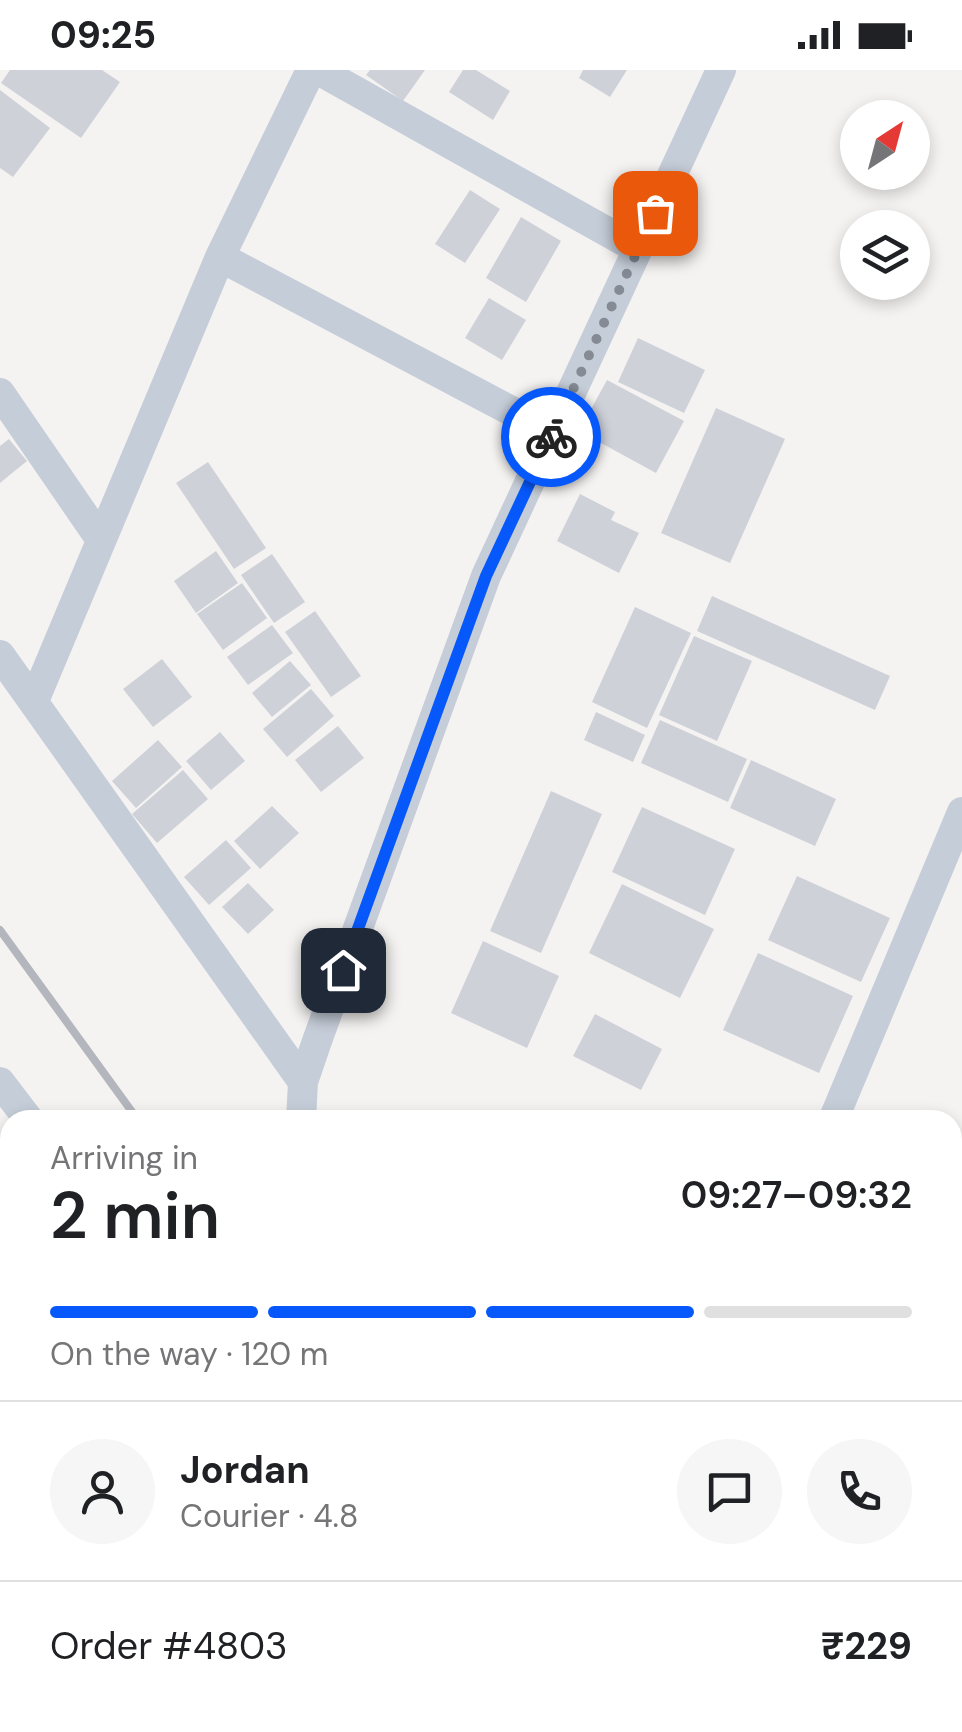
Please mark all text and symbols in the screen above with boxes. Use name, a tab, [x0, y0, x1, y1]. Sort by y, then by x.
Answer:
text: 09:25	[50, 10, 156, 60]
north arrow	[840, 100, 930, 190]
map controls	[840, 100, 930, 300]
pin	[613, 171, 698, 256]
icon: bag	[628, 186, 683, 241]
button: layers	[840, 210, 930, 300]
courier	[501, 387, 601, 487]
icon: bike	[524, 410, 579, 465]
pin	[301, 928, 386, 1013]
icon: home	[316, 943, 371, 998]
text: Arriving in	[50, 1137, 198, 1179]
text: 09:27–09:32	[681, 1170, 912, 1220]
text: 2 min	[50, 1174, 220, 1258]
text: On the way · 120 m	[50, 1333, 328, 1375]
button: person	[50, 1439, 155, 1544]
button: chat	[677, 1439, 782, 1544]
button: phone	[807, 1439, 912, 1544]
text: Jordan	[180, 1445, 310, 1495]
text: Courier · 4.8	[180, 1495, 358, 1537]
text: Order #4803	[50, 1621, 288, 1671]
text: ₹229	[821, 1621, 912, 1671]

